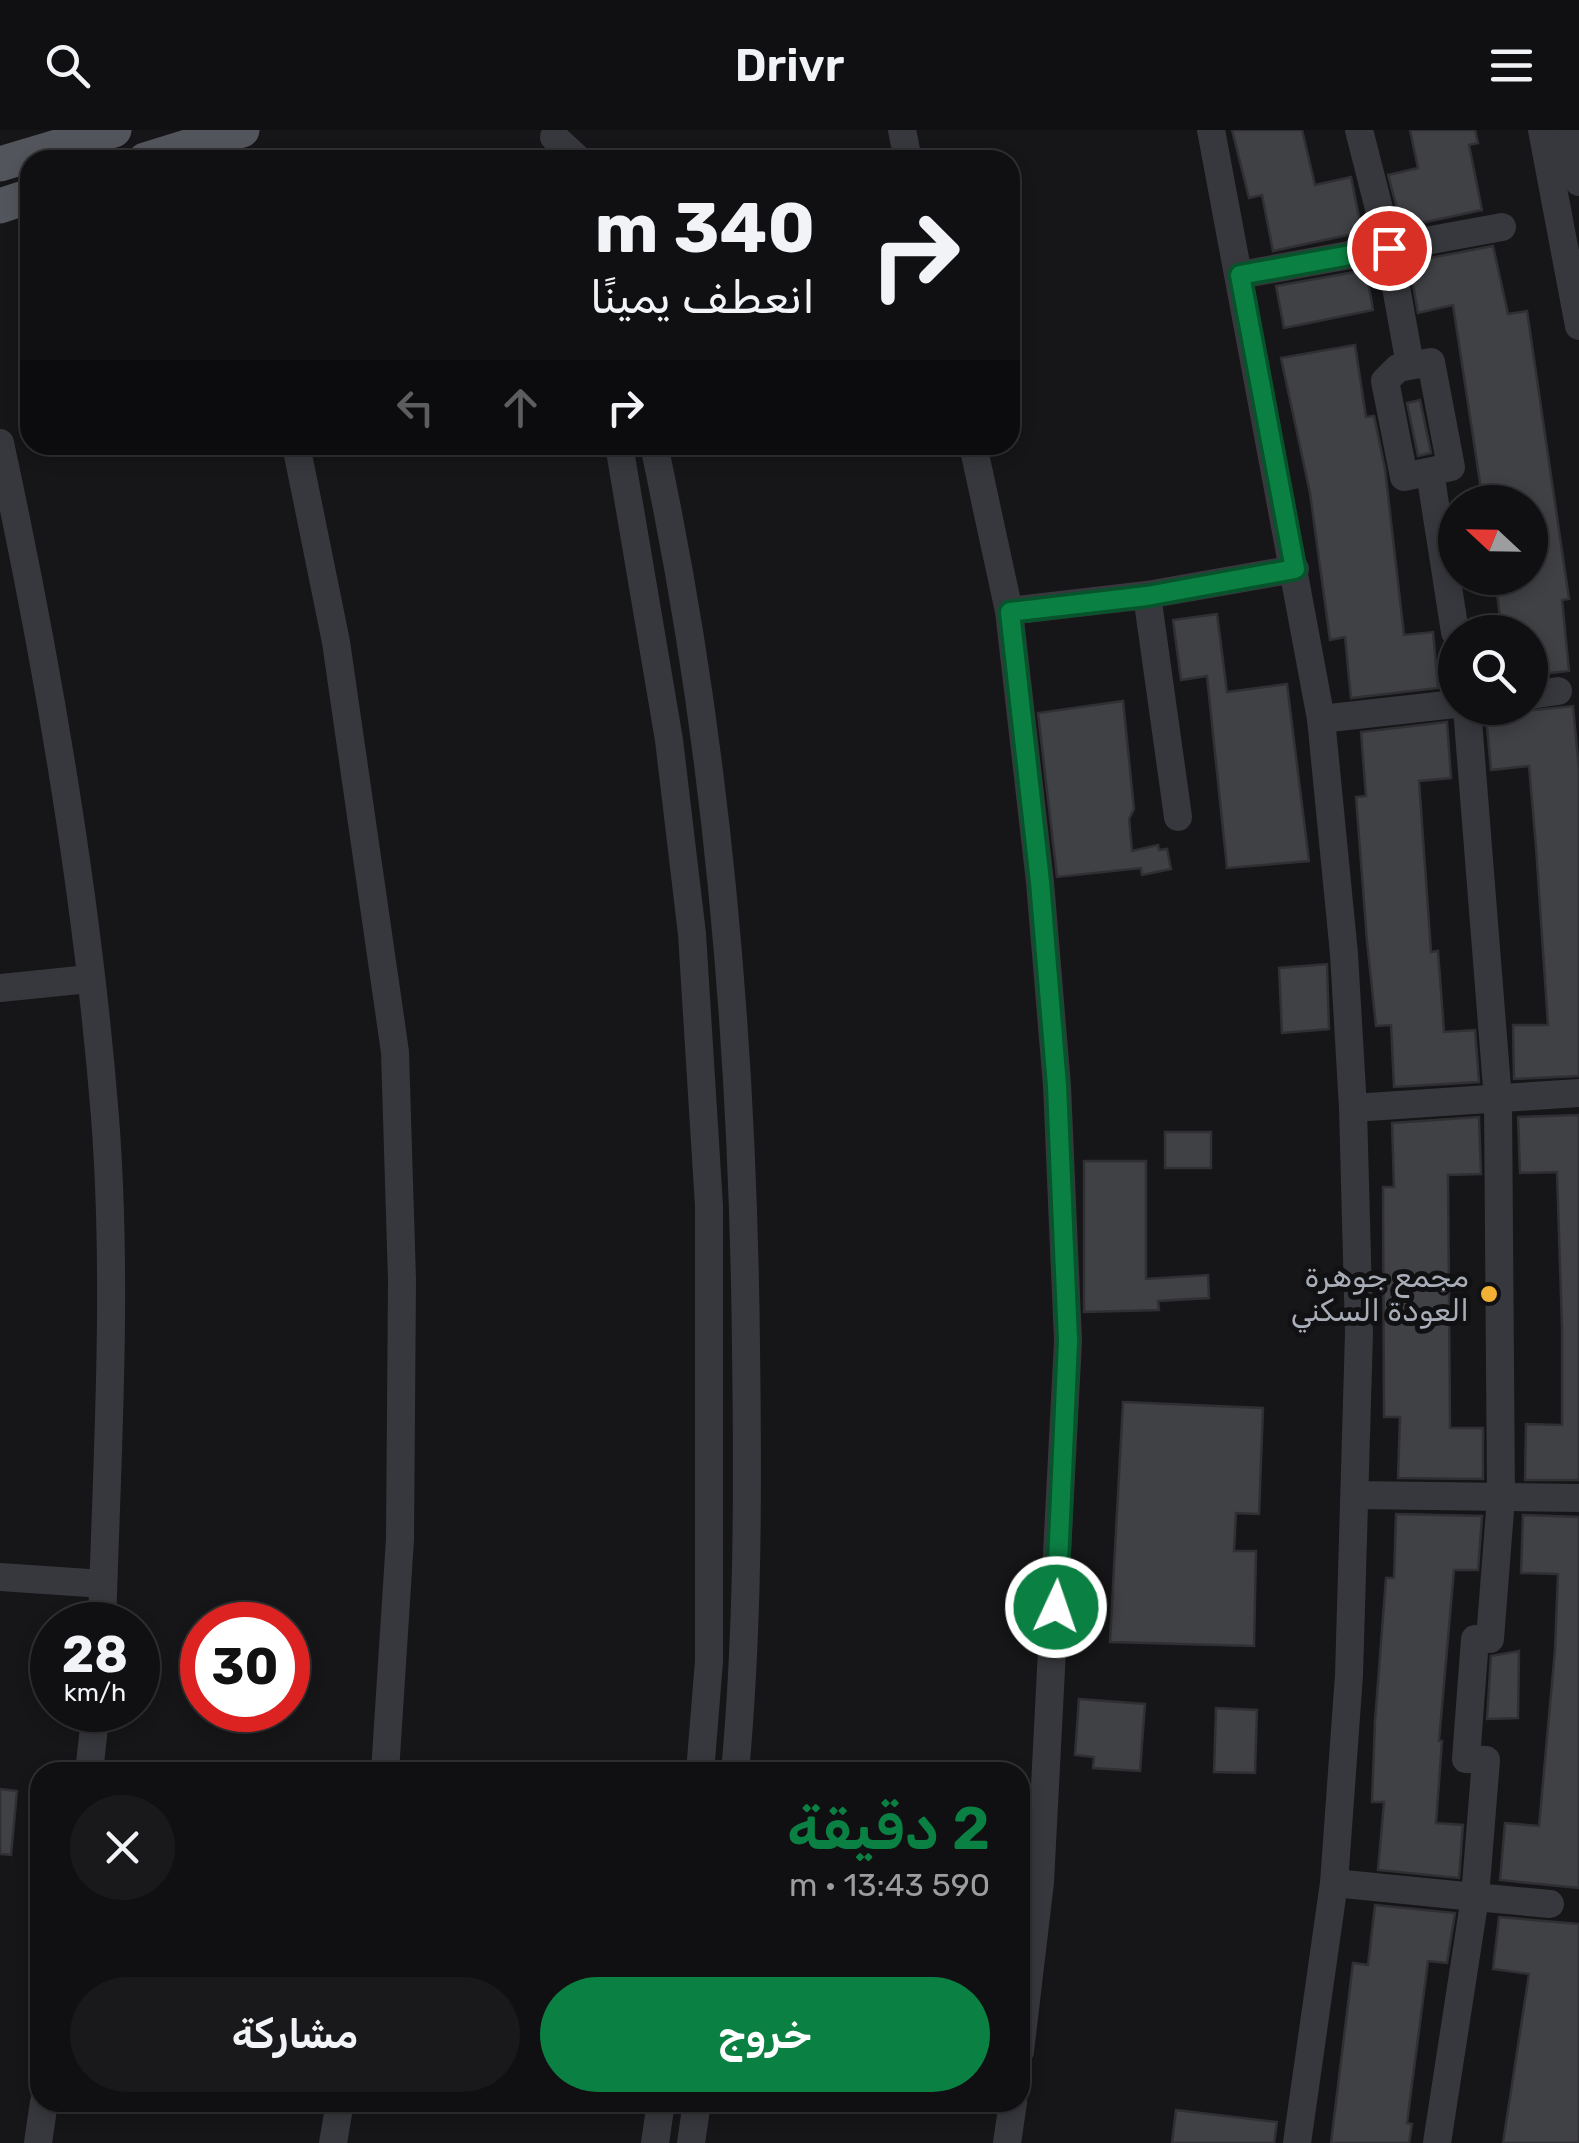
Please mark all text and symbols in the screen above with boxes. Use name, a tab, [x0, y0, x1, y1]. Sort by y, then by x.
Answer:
icon: search	[40, 38, 95, 93]
icon: menu	[1484, 38, 1539, 93]
text: Drivr	[735, 39, 844, 92]
text: 340 m	[594, 187, 815, 270]
icon: right	[850, 190, 980, 320]
pin	[1347, 206, 1432, 291]
icon: arrive	[1362, 221, 1417, 276]
text: انعطف يمينًا	[590, 271, 815, 324]
icon: left	[388, 380, 443, 435]
icon: ahead	[493, 380, 548, 435]
icon: right	[598, 380, 653, 435]
north arrow	[1438, 485, 1548, 595]
map controls	[1438, 485, 1548, 725]
button: search	[1438, 615, 1548, 725]
place label: مجمع جوهرة العودة السكني	[1291, 1259, 1469, 1333]
marker: مجمع جوهرة العودة السكني	[1478, 1283, 1500, 1305]
position arrow	[1004, 1555, 1108, 1659]
speed limit sign: 30	[180, 1602, 310, 1732]
text: 28	[62, 1625, 128, 1685]
text: km/h	[64, 1678, 126, 1707]
text: 2 دقيقة	[787, 1793, 990, 1864]
button: close	[70, 1795, 175, 1900]
text: 590 m · 13:43	[789, 1866, 990, 1904]
button: مشاركة	[70, 1977, 520, 2092]
button: خروج	[540, 1977, 990, 2092]

